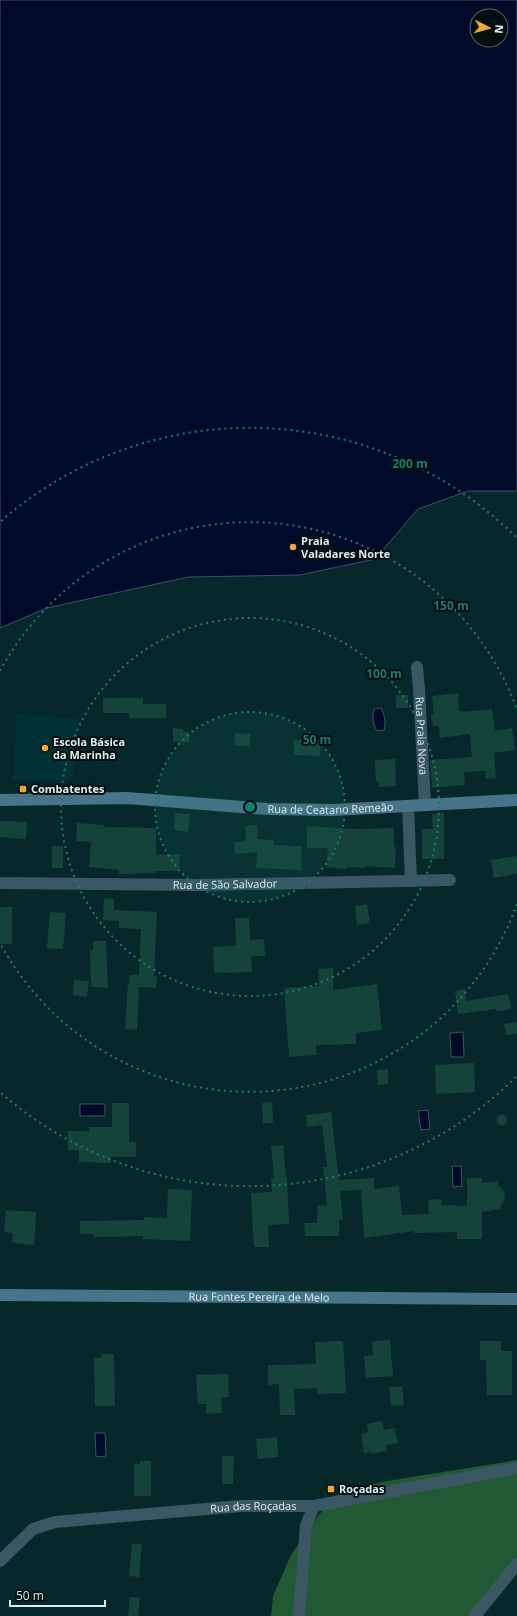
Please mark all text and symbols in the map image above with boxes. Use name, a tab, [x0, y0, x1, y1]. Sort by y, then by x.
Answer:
north arrow	[469, 8, 509, 48]
text: N	[492, 24, 507, 34]
text: 200 m	[392, 455, 428, 472]
place label: Praia Valadares Norte	[301, 533, 391, 561]
marker: Praia Valadares Norte	[288, 542, 298, 552]
text: 150 m	[433, 597, 469, 614]
text: 100 m	[366, 665, 402, 682]
street label: Rua Praia Nova	[412, 696, 431, 775]
text: 50 m	[303, 731, 331, 748]
place label: Escola Básica da Marinha	[53, 734, 125, 762]
marker: Escola Básica da Marinha	[40, 743, 50, 753]
place label: Combatentes	[31, 781, 105, 796]
marker: Combatentes	[18, 784, 28, 794]
street label: Rua de Ceatano Remeão	[267, 799, 394, 817]
centre of rings	[243, 800, 257, 814]
street label: Rua de São Salvador	[173, 875, 278, 892]
street label: Rua Fontes Pereira de Melo	[189, 1288, 330, 1305]
place label: Roçadas	[339, 1481, 385, 1496]
marker: Roçadas	[326, 1484, 336, 1494]
street label: Rua das Roçadas	[209, 1498, 296, 1516]
scale bar	[10, 1582, 105, 1608]
text: 50 m	[16, 1587, 44, 1604]

